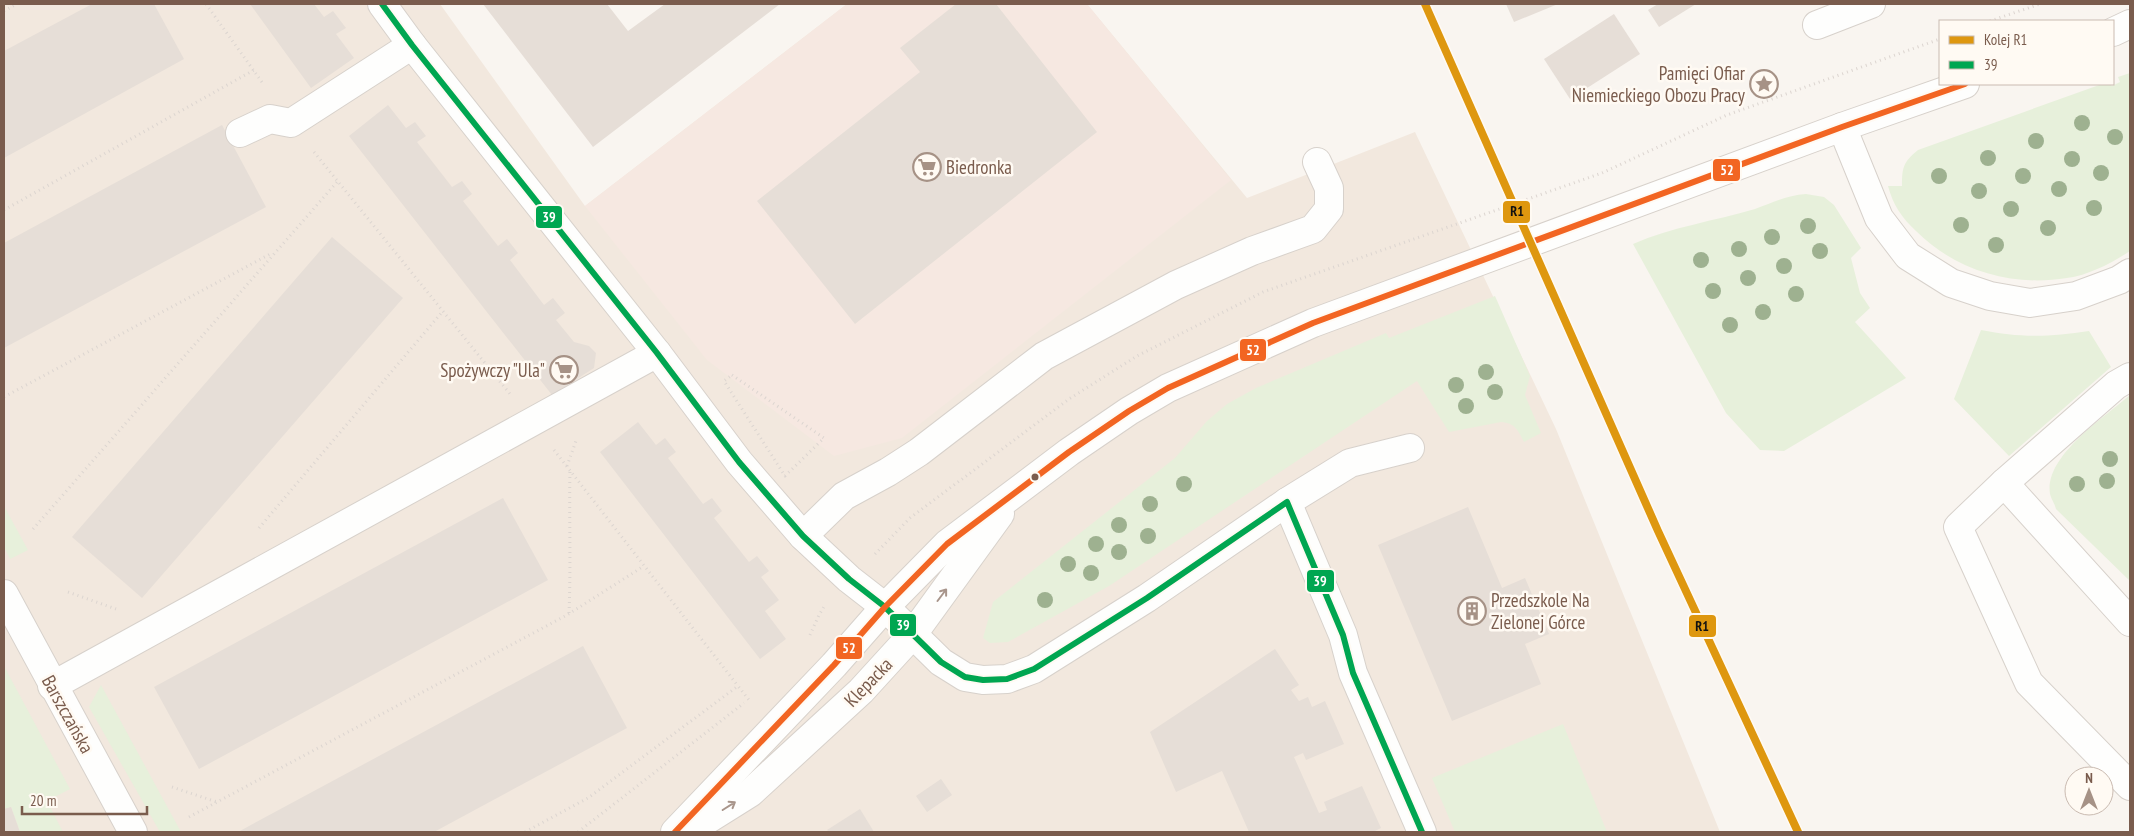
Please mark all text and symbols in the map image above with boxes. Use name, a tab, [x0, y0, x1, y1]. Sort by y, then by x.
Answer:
legend	[1939, 20, 2114, 85]
text: Kolej R1	[1984, 30, 2027, 49]
text: 39	[1984, 55, 1998, 74]
place label: Pamięci Ofiar Niemieckiego Obozu Pracy	[1572, 61, 1746, 107]
place icon: Pamięci Ofiar Niemieckiego Obozu Pracy	[1749, 69, 1779, 99]
supermarket icon: Biedronka	[912, 152, 942, 182]
place label: Biedronka	[946, 155, 1012, 179]
line badge: 52	[1712, 158, 1741, 182]
text: 52	[1720, 161, 1734, 179]
line badge: R1	[1502, 200, 1531, 224]
text: R1	[1510, 202, 1524, 220]
line badge: 39	[535, 205, 563, 229]
text: 39	[542, 208, 556, 226]
line badge: 52	[1239, 338, 1267, 362]
text: 52	[1246, 341, 1260, 359]
supermarket icon: Spożywczy "Ula"	[549, 355, 579, 385]
place label: Spożywczy "Ula"	[440, 358, 545, 382]
unlabelled marker	[1030, 472, 1040, 482]
line badge: 39	[1306, 569, 1335, 593]
text: 39	[1313, 572, 1327, 590]
place label: Przedszkole Na Zielonej Górce	[1491, 588, 1590, 634]
one-way arrow	[936, 589, 947, 602]
building icon: Przedszkole Na Zielonej Górce	[1457, 596, 1487, 626]
line badge: 39	[889, 613, 917, 637]
line badge: R1	[1688, 614, 1717, 638]
text: 39	[896, 616, 910, 634]
text: R1	[1695, 617, 1709, 635]
line badge: 52	[835, 636, 863, 660]
text: 52	[842, 639, 856, 657]
street label: Klepacka	[839, 652, 897, 712]
street label: Barszczańska	[37, 671, 99, 757]
north arrow	[2064, 766, 2114, 816]
text: N	[2085, 769, 2093, 787]
scale bar	[22, 784, 148, 816]
text: 20 m	[30, 791, 56, 810]
one-way arrow	[722, 801, 736, 812]

